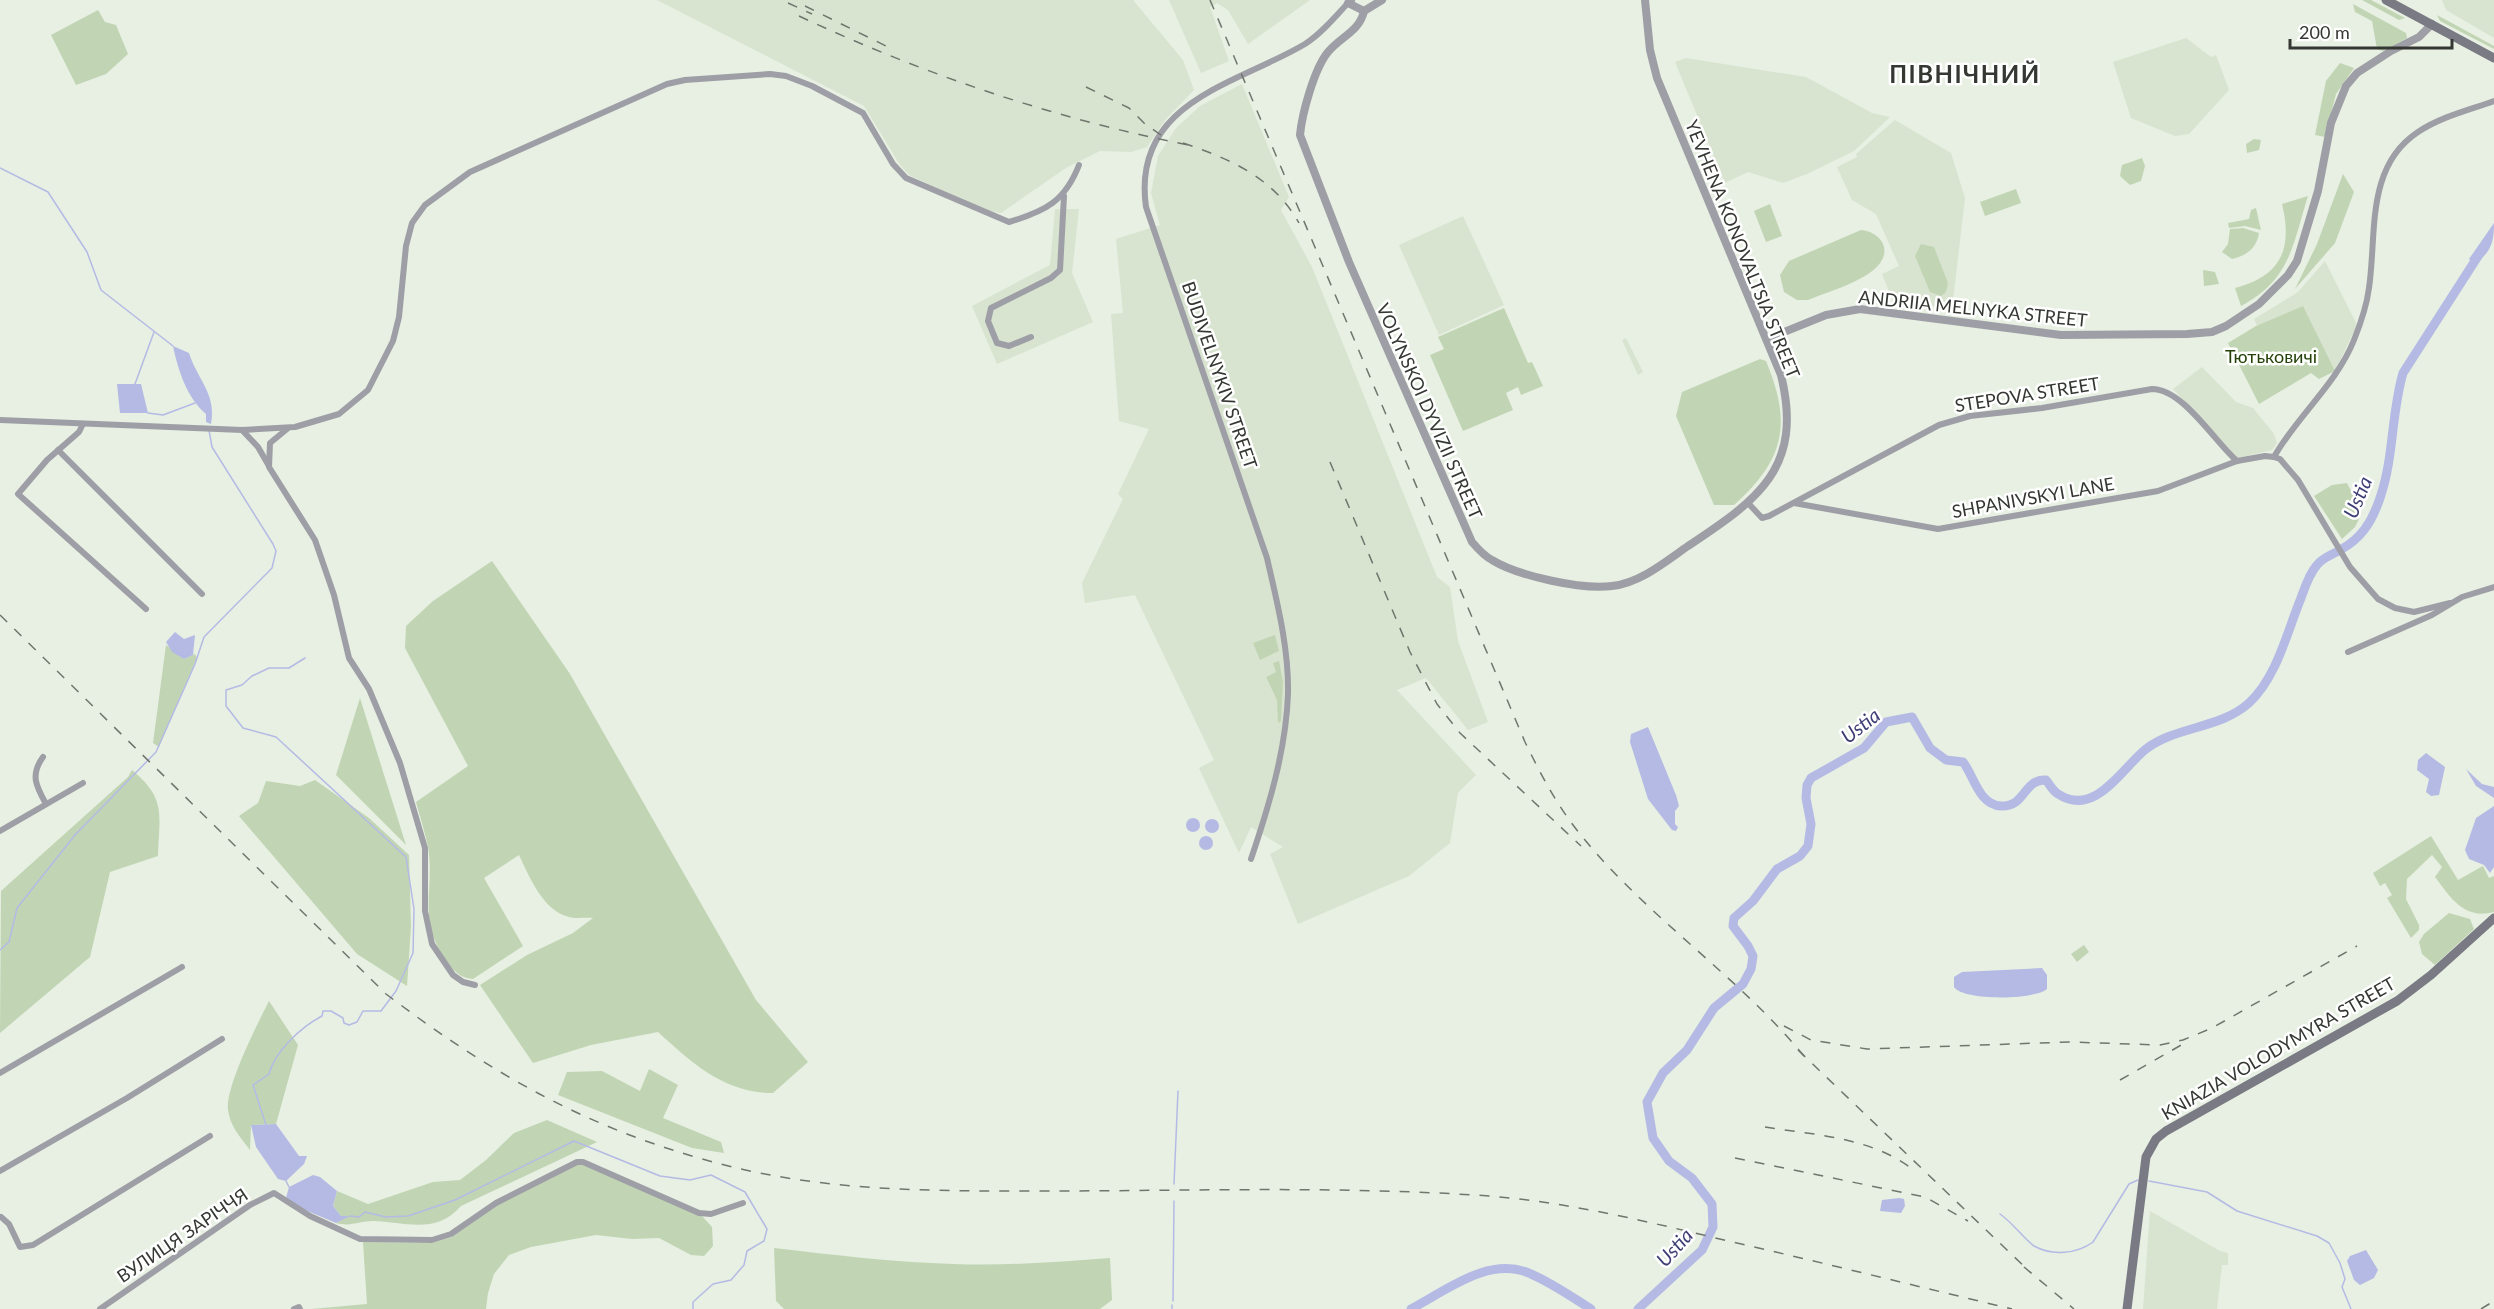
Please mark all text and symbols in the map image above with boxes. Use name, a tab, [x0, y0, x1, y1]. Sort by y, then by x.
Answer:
scale bar	[2290, 12, 2452, 50]
text: 200 m	[2299, 21, 2350, 43]
district label: ПІВНІЧНИЙ	[1889, 59, 2041, 88]
street label: YEVHENA KONOVALTSIA STREET	[1681, 117, 1805, 382]
street label: BUDIVELNYKIV STREET	[1178, 278, 1263, 472]
street label: ANDRIIA MELNYKA STREET	[1858, 285, 2089, 331]
street label: VOLYNSKOI DYVIZII STREET	[1372, 300, 1488, 523]
park label: Тютьковичі	[2225, 345, 2317, 367]
street label: STEPOVA STREET	[1953, 372, 2101, 416]
street label: SHPANIVSKYI LANE	[1950, 472, 2116, 522]
water label: Ustia	[2338, 473, 2376, 521]
water label: Ustia	[1836, 702, 1884, 748]
street label: KNIAZIA VOLODYMYRA STREET	[2157, 972, 2399, 1124]
street label: ВУЛИЦЯ ЗАРІЧЧЯ	[112, 1183, 252, 1287]
water label: Ustia	[1651, 1223, 1697, 1271]

